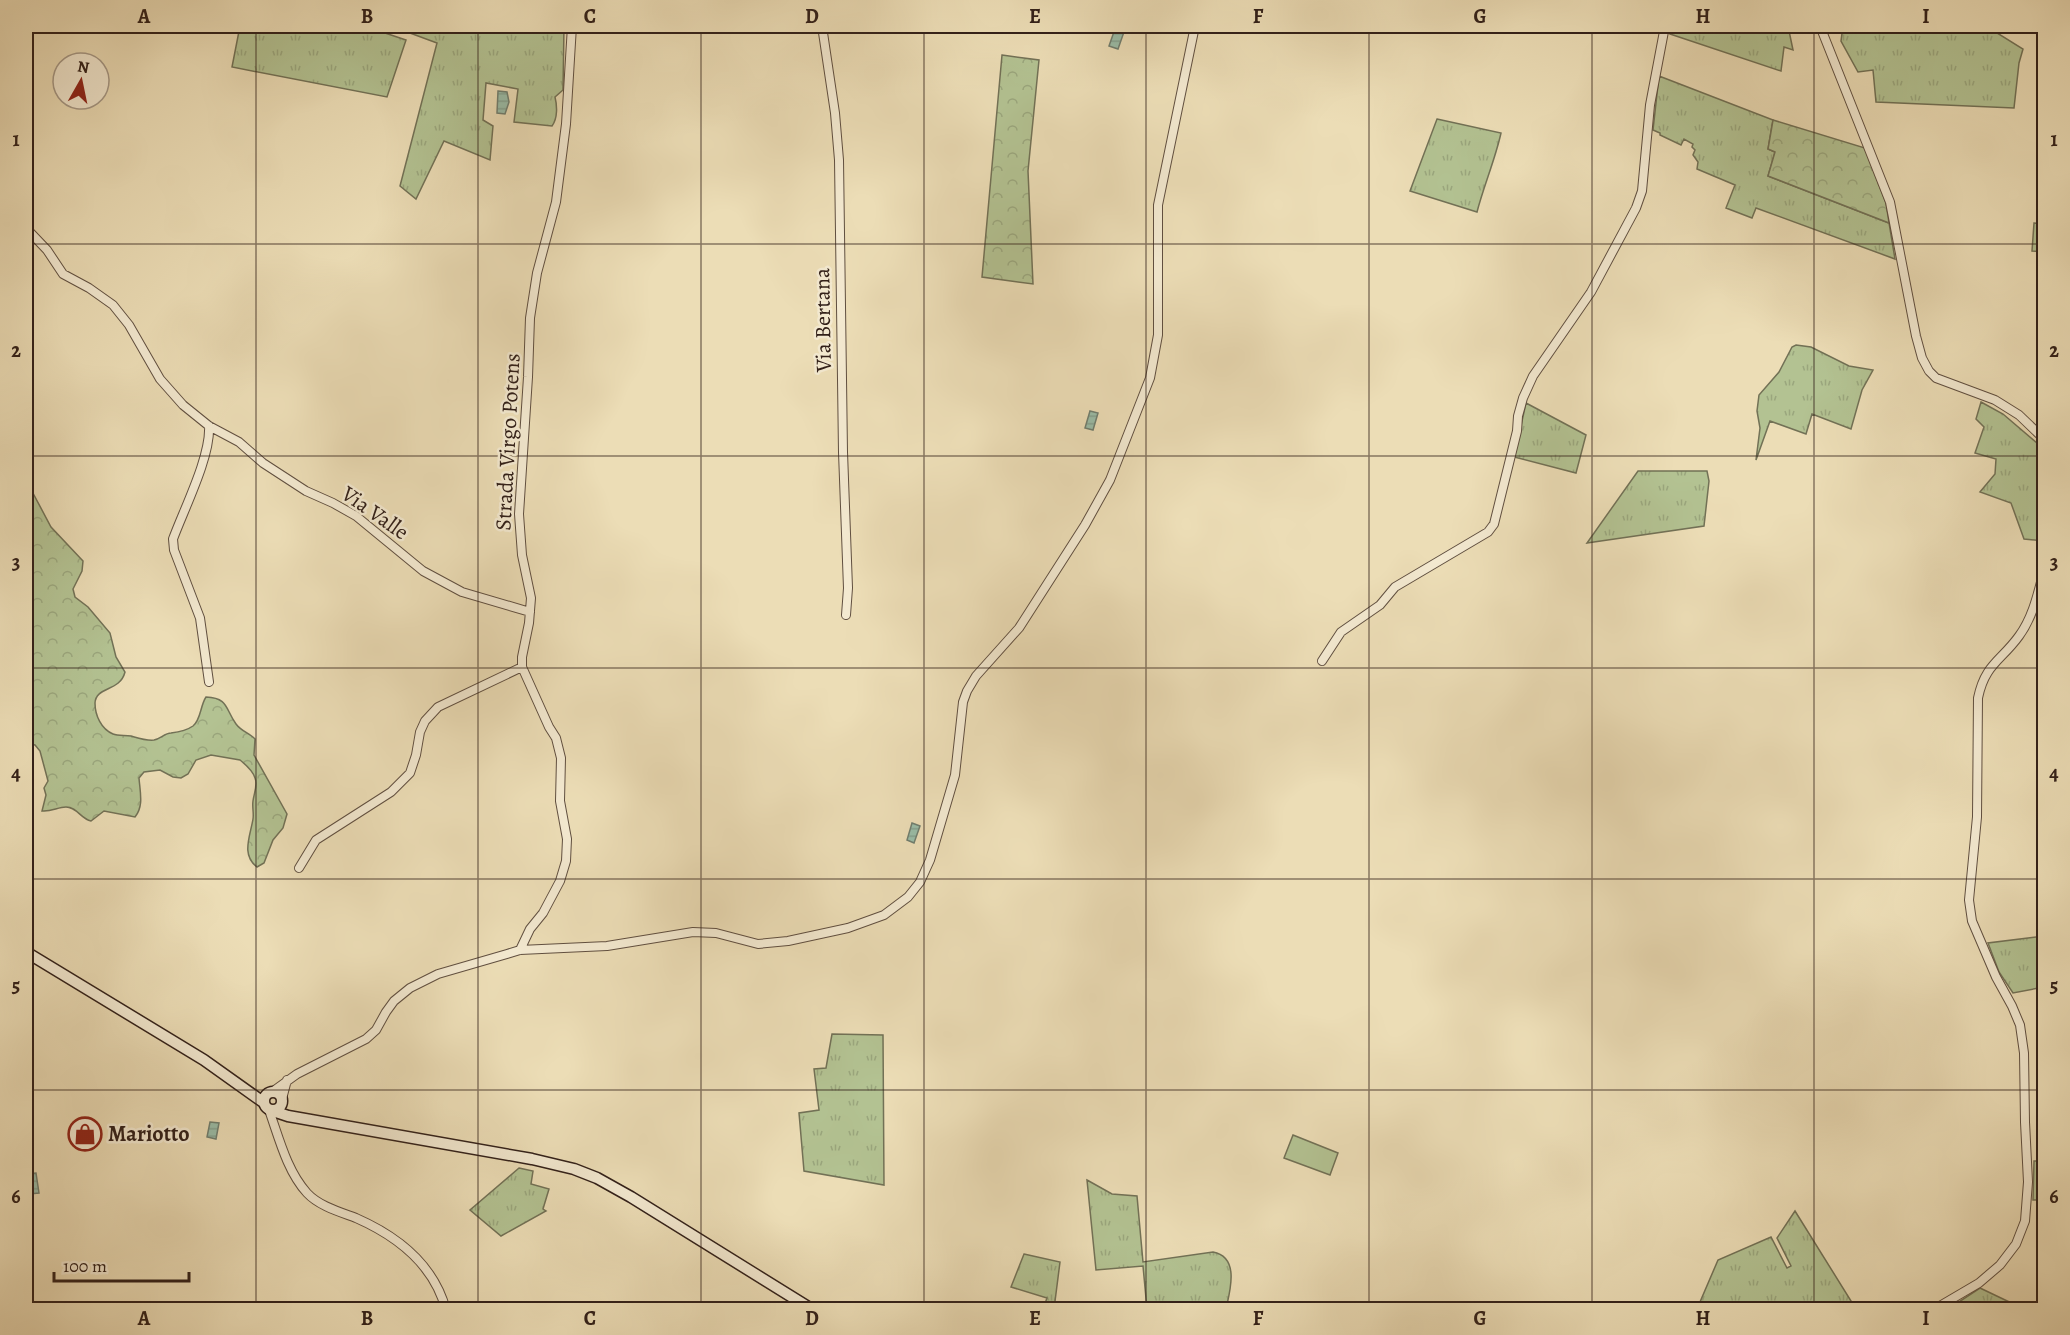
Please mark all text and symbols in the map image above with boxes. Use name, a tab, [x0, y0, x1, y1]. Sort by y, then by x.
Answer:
text: A	[137, 3, 151, 30]
text: B	[361, 3, 373, 30]
text: C	[584, 3, 596, 30]
text: D	[805, 3, 819, 30]
text: E	[1029, 3, 1041, 30]
text: F	[1253, 3, 1264, 30]
text: G	[1473, 3, 1487, 30]
text: H	[1696, 3, 1711, 30]
text: I	[1922, 3, 1930, 30]
north arrow	[51, 51, 111, 111]
text: N	[76, 55, 91, 79]
text: 1	[12, 126, 20, 153]
text: 1	[2050, 126, 2058, 153]
street label: Via Bertana	[807, 267, 839, 373]
text: 2	[11, 337, 21, 364]
text: 2	[2049, 337, 2059, 364]
street label: Strada Virgo Potens	[488, 353, 528, 531]
street label: Via Valle	[335, 478, 415, 547]
text: 3	[12, 549, 20, 576]
text: 3	[2050, 549, 2058, 576]
text: 4	[11, 760, 21, 787]
text: 4	[2049, 760, 2059, 787]
text: 5	[12, 972, 20, 999]
text: 5	[2050, 972, 2058, 999]
shop icon: Mariotto	[67, 1116, 103, 1152]
place label: Mariotto	[108, 1119, 190, 1149]
text: 6	[11, 1183, 21, 1210]
text: 6	[2049, 1183, 2059, 1210]
scale bar	[54, 1245, 189, 1283]
text: 100 m	[63, 1254, 107, 1278]
text: A	[137, 1305, 151, 1332]
text: B	[361, 1305, 373, 1332]
text: C	[584, 1305, 596, 1332]
text: D	[805, 1305, 819, 1332]
text: E	[1029, 1305, 1041, 1332]
text: F	[1253, 1305, 1264, 1332]
text: G	[1473, 1305, 1487, 1332]
text: H	[1696, 1305, 1711, 1332]
text: I	[1922, 1305, 1930, 1332]

